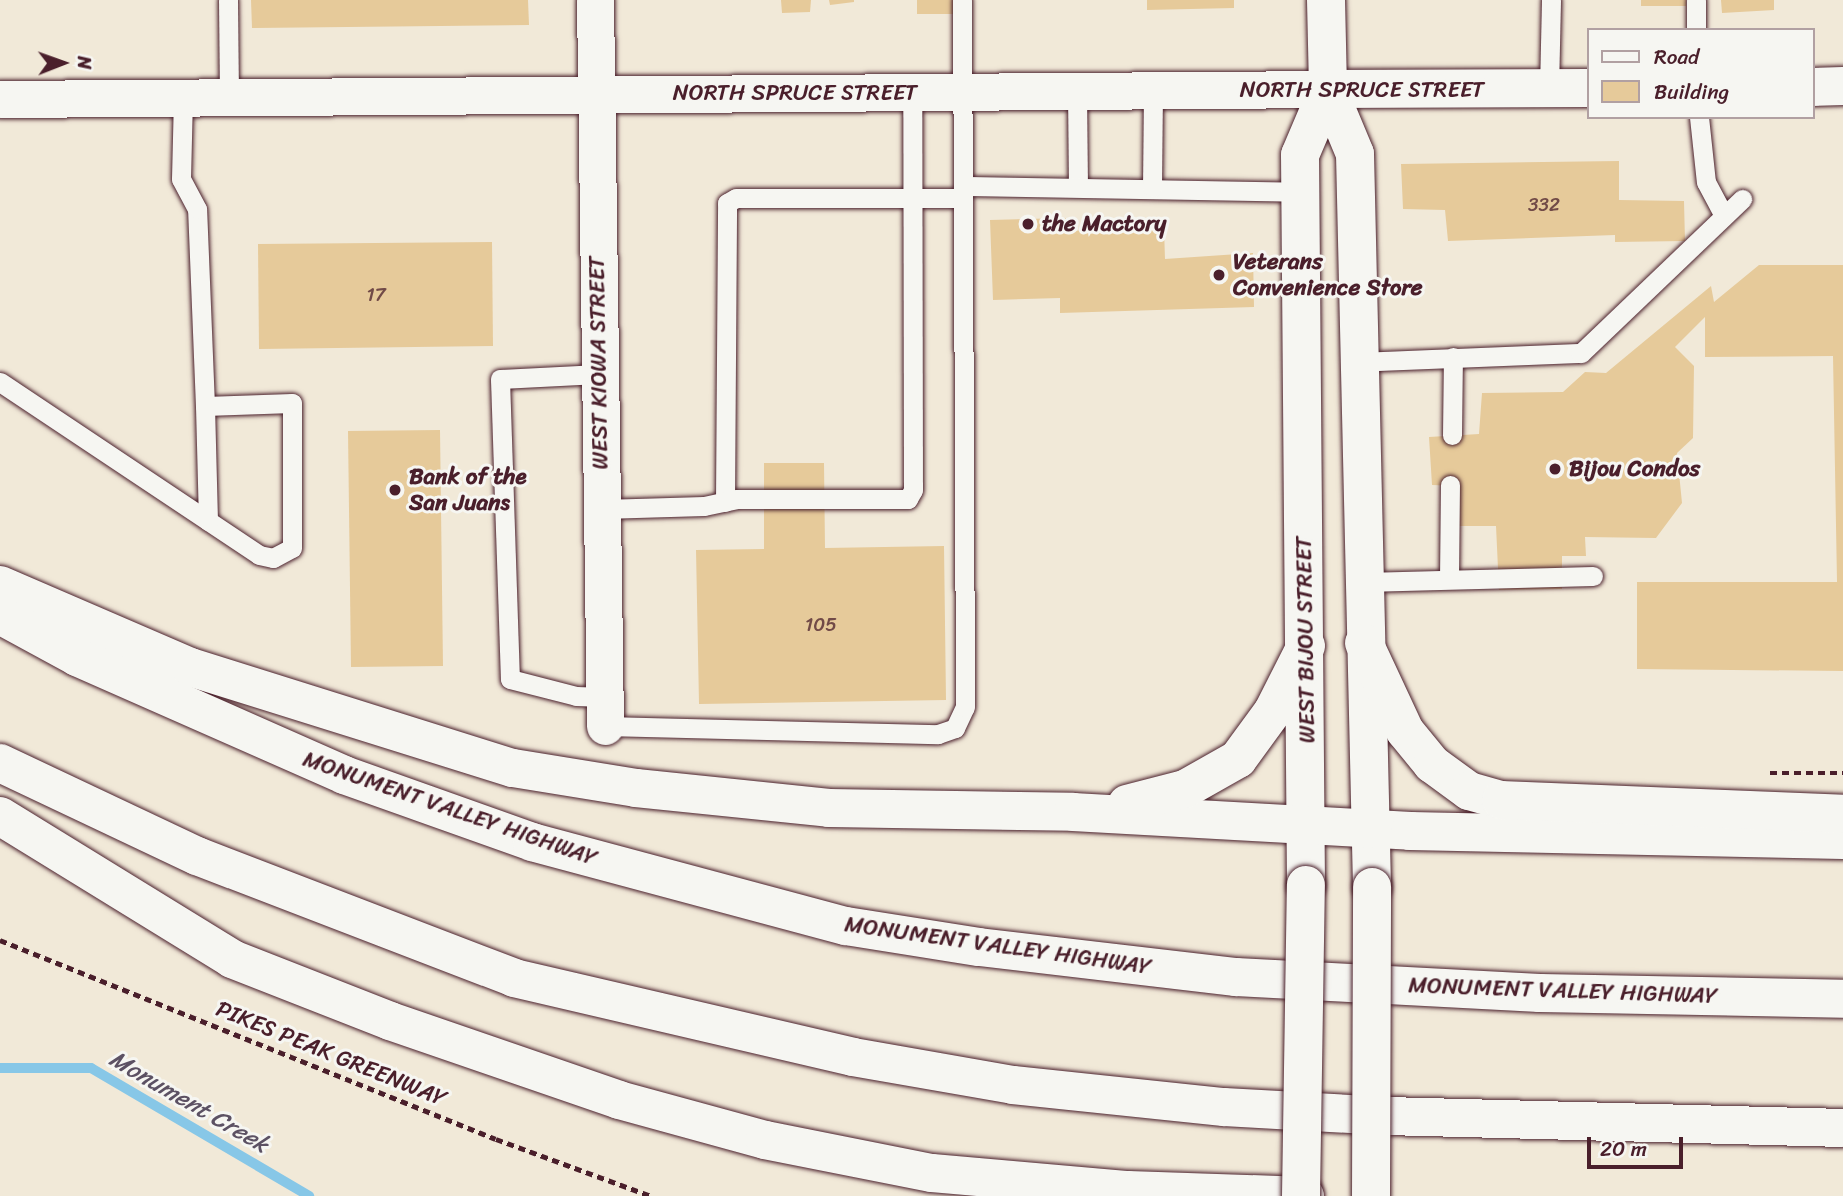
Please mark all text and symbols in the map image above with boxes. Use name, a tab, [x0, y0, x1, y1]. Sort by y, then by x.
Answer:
north arrow	[28, 28, 98, 98]
legend	[1588, 28, 1815, 119]
text: Road	[1654, 38, 1699, 76]
text: N	[68, 56, 101, 69]
text: Building	[1654, 73, 1729, 111]
street label: NORTH SPRUCE STREET	[1238, 76, 1486, 104]
street label: NORTH SPRUCE STREET	[671, 79, 919, 107]
house number: 332	[1528, 194, 1560, 216]
place label: the Mactory	[1042, 210, 1167, 238]
marker: the Mactory	[1020, 216, 1036, 232]
place label: Veterans Convenience Store	[1233, 248, 1424, 302]
street label: WEST KIOWA STREET	[583, 254, 615, 472]
marker: Veterans Convenience Store	[1211, 267, 1227, 283]
house number: 17	[367, 284, 385, 306]
place label: Bijou Condos	[1569, 455, 1699, 483]
marker: Bijou Condos	[1547, 461, 1563, 477]
place label: Bank of the San Juans	[409, 463, 527, 517]
marker: Bank of the San Juans	[387, 482, 403, 498]
street label: WEST BIJOU STREET	[1290, 534, 1322, 746]
house number: 105	[805, 614, 837, 636]
street label: MONUMENT VALLEY HIGHWAY	[300, 746, 600, 872]
street label: MONUMENT VALLEY HIGHWAY	[844, 911, 1152, 981]
street label: MONUMENT VALLEY HIGHWAY	[1409, 972, 1717, 1010]
street label: PIKES PEAK GREENWAY	[214, 996, 448, 1112]
water label: Monument Creek	[104, 1045, 274, 1159]
scale bar	[1591, 1122, 1687, 1166]
text: 20 m	[1600, 1130, 1647, 1168]

